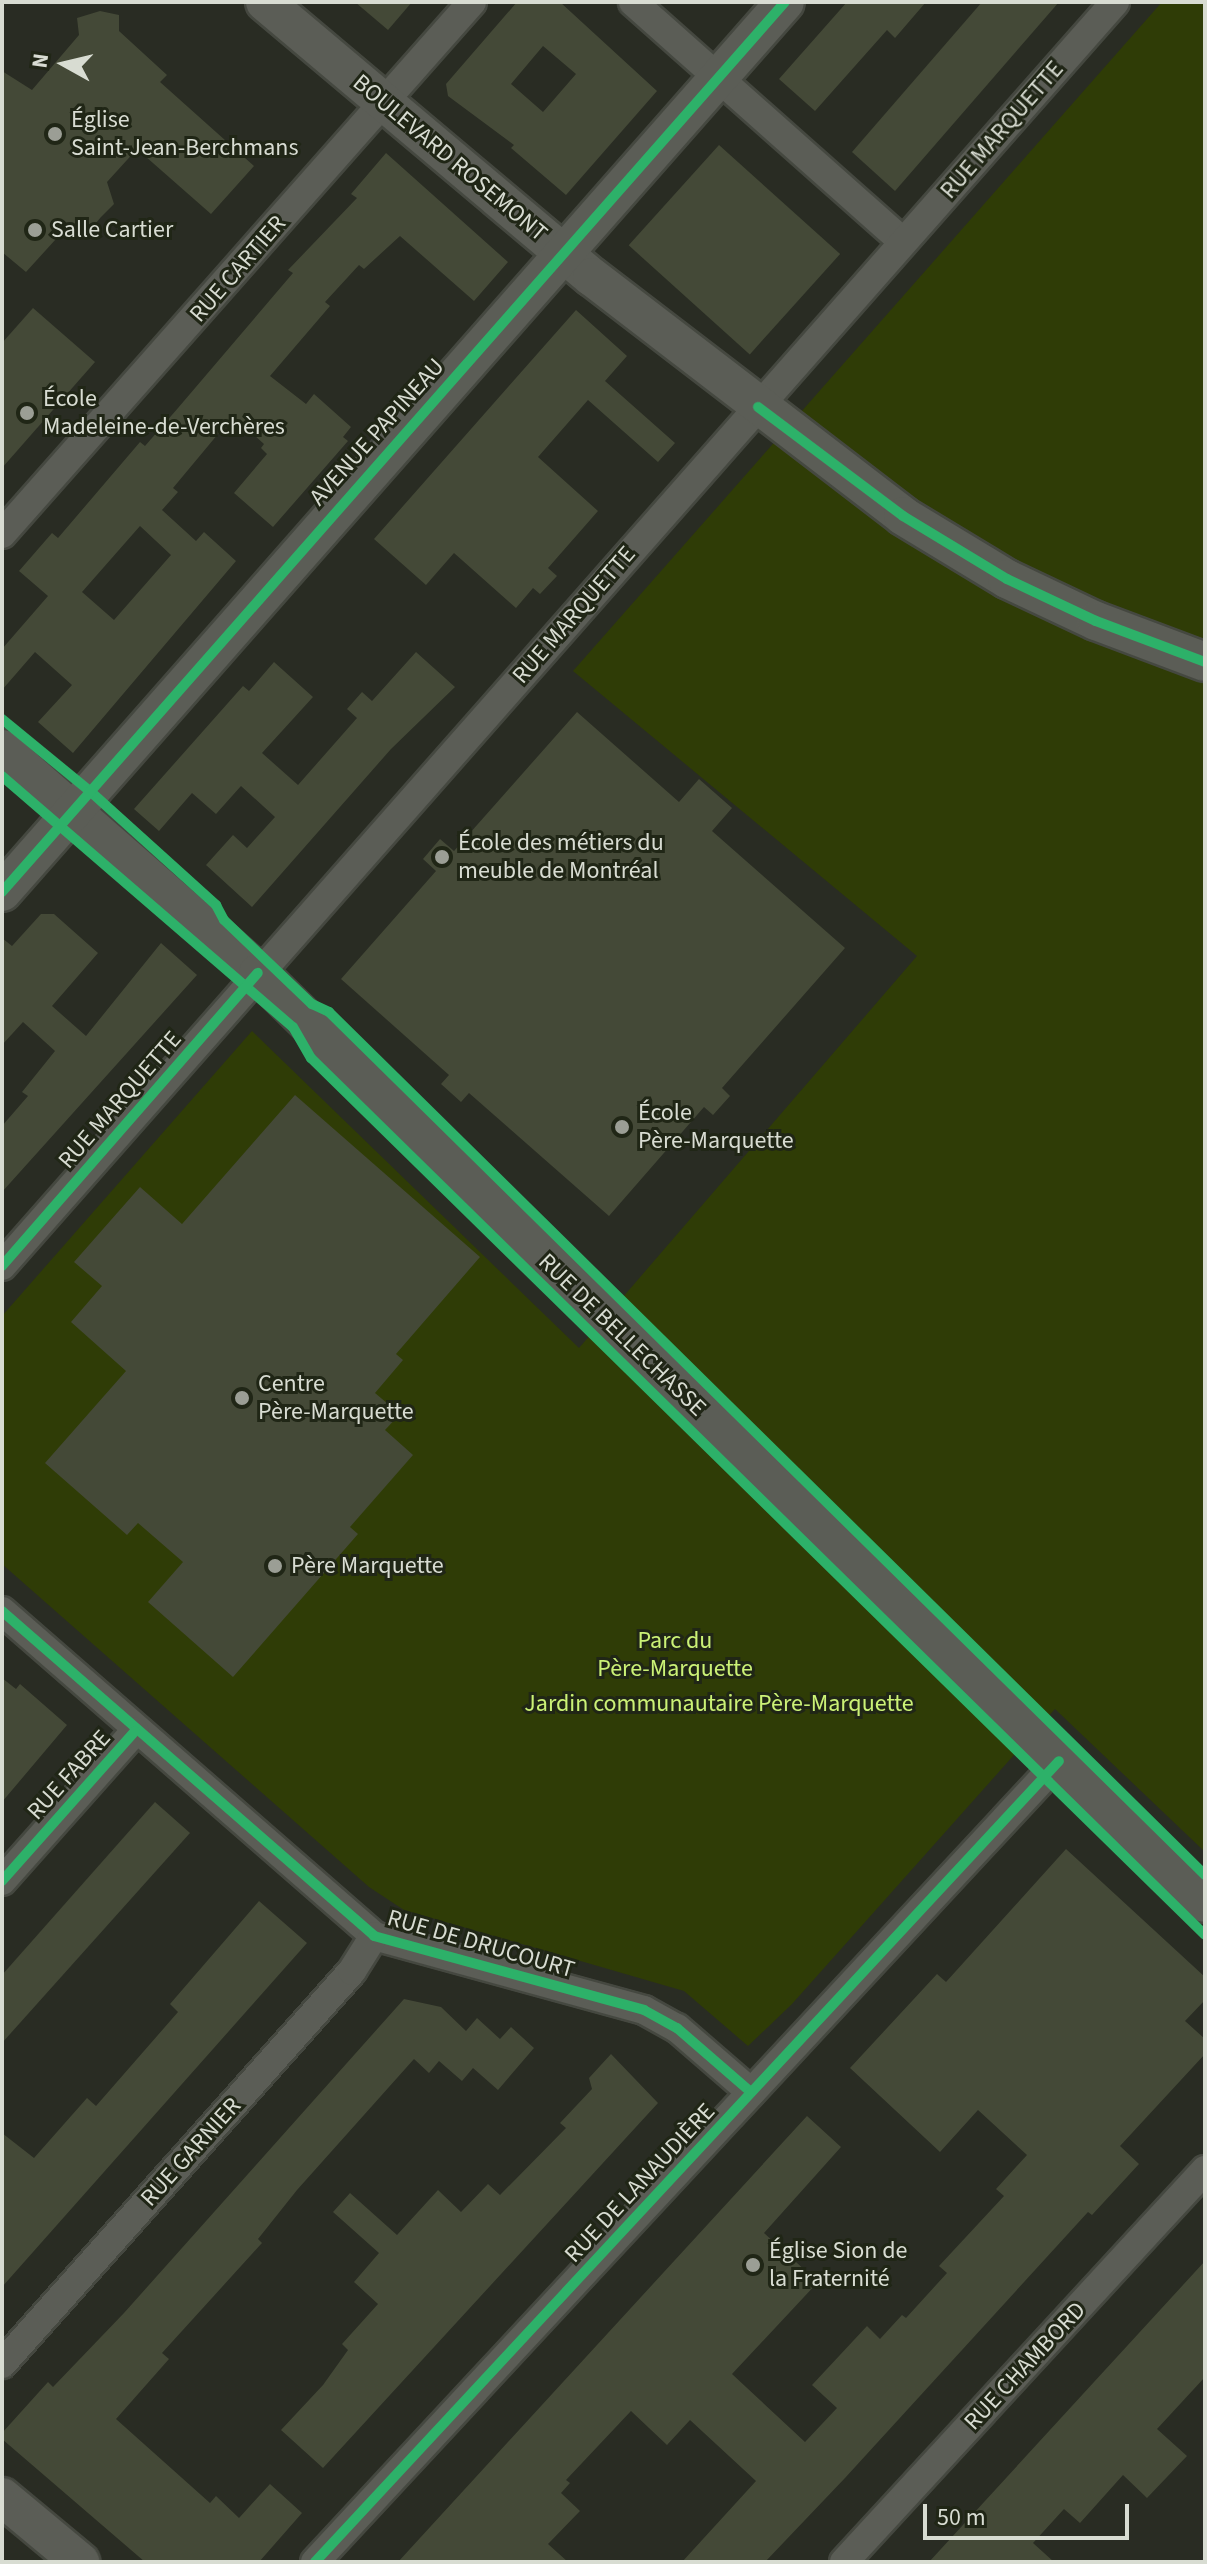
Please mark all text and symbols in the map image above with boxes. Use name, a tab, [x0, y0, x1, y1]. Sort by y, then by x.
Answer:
north arrow	[24, 24, 104, 104]
text: N	[23, 51, 57, 70]
street label: RUE MARQUETTE	[934, 55, 1070, 205]
street label: BOULEVARD ROSEMONT	[347, 68, 553, 248]
place label: Église Saint-Jean-Berchmans	[71, 106, 298, 162]
marker: Église Saint-Jean-Berchmans	[46, 125, 64, 143]
street label: RUE CARTIER	[184, 210, 292, 328]
place label: Salle Cartier	[51, 216, 173, 244]
marker: Salle Cartier	[26, 221, 44, 239]
street label: AVENUE PAPINEAU	[303, 353, 451, 511]
place label: École Madeleine-de-Verchères	[43, 385, 285, 441]
marker: École Madeleine-de-Verchères	[18, 404, 36, 422]
street label: RUE MARQUETTE	[506, 540, 642, 690]
place label: École des métiers du meuble de Montréal	[458, 829, 664, 885]
marker: École des métiers du meuble de Montréal	[433, 848, 451, 866]
street label: RUE MARQUETTE	[52, 1025, 188, 1175]
place label: École Père-Marquette	[638, 1099, 794, 1155]
marker: École Père-Marquette	[613, 1118, 631, 1136]
street label: RUE DE BELLECHASSE	[532, 1248, 712, 1422]
place label: Centre Père-Marquette	[258, 1370, 414, 1426]
marker: Centre Père-Marquette	[233, 1389, 251, 1407]
place label: Père Marquette	[291, 1552, 444, 1580]
marker: Père Marquette	[266, 1557, 284, 1575]
park label: Parc du Père-Marquette	[597, 1627, 753, 1683]
park label: Jardin communautaire Père-Marquette	[524, 1690, 914, 1718]
street label: RUE FABRE	[21, 1724, 117, 1826]
street label: RUE DE DRUCOURT	[384, 1904, 578, 1984]
street label: RUE GARNIER	[135, 2092, 247, 2212]
street label: RUE DE LANAUDIÈRE	[559, 2097, 721, 2269]
place label: Église Sion de la Fraternité	[769, 2237, 907, 2293]
marker: Église Sion de la Fraternité	[744, 2256, 762, 2274]
street label: RUE CHAMBORD	[958, 2296, 1092, 2436]
scale bar	[927, 2488, 1133, 2538]
text: 50 m	[937, 2500, 986, 2535]

